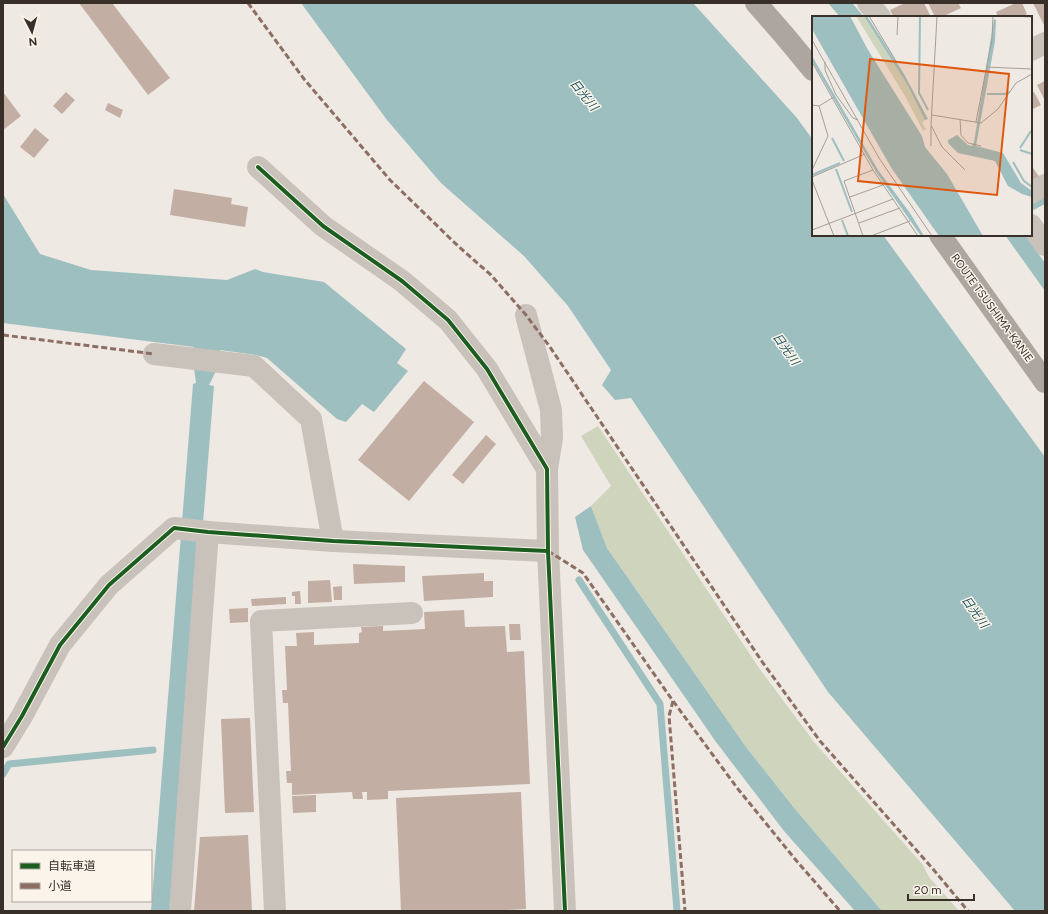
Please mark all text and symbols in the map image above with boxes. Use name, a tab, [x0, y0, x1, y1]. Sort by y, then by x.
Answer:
north arrow	[12, 12, 52, 52]
inset map	[812, 16, 1032, 236]
text: N	[28, 35, 38, 48]
water label: 日光川	[567, 77, 602, 115]
street label: ROUTE TSUSHIMA-KANIE	[948, 251, 1036, 365]
water label: 日光川	[770, 330, 803, 369]
water label: 日光川	[959, 593, 992, 632]
legend	[12, 850, 152, 902]
text: 自転車道	[48, 859, 96, 873]
scale bar	[908, 876, 974, 902]
text: 小道	[48, 879, 72, 893]
text: 20 m	[914, 883, 942, 897]

